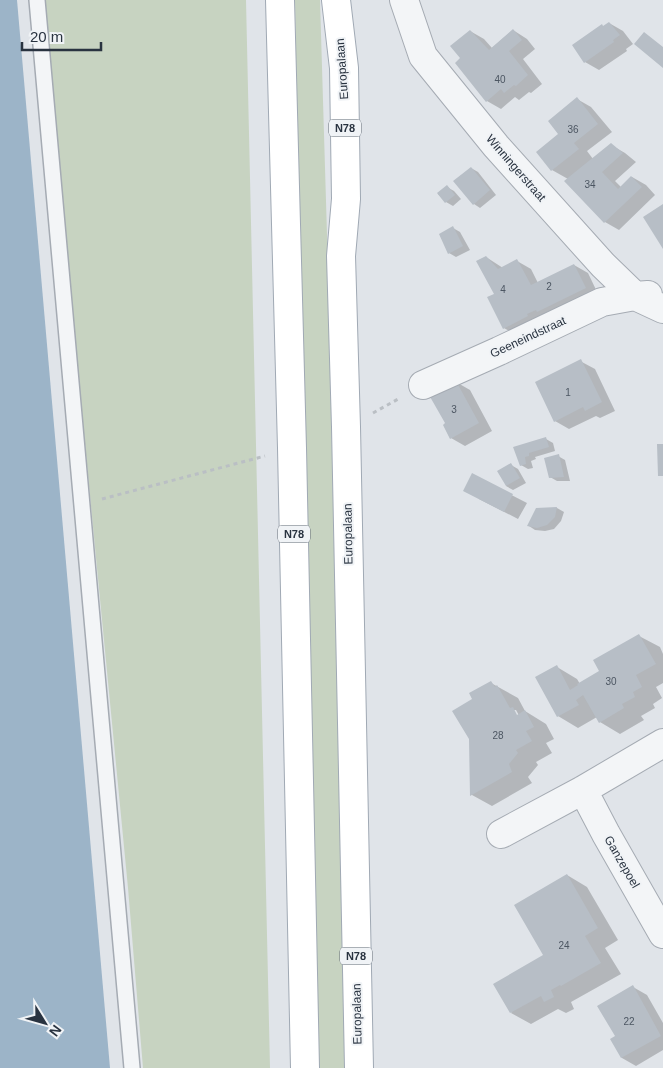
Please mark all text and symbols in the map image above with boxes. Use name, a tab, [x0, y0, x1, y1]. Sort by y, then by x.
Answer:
scale bar	[22, 20, 101, 52]
text: 20 m	[30, 28, 63, 45]
street label: Europalaan	[333, 38, 351, 100]
house number: 40	[494, 74, 506, 85]
road number: N78	[329, 120, 361, 136]
house number: 36	[567, 124, 579, 135]
street label: Winningerstraat	[483, 132, 549, 205]
house number: 34	[584, 179, 596, 190]
house number: 2	[546, 281, 552, 292]
house number: 4	[500, 284, 506, 295]
street label: Geeneindstraat	[488, 313, 569, 361]
house number: 1	[565, 387, 571, 398]
house number: 3	[451, 404, 457, 415]
street label: Europalaan	[340, 503, 356, 565]
road number: N78	[278, 526, 310, 542]
house number: 30	[605, 676, 617, 687]
house number: 28	[492, 730, 504, 741]
street label: Ganzepoel	[601, 833, 643, 891]
house number: 24	[558, 940, 570, 951]
road number: N78	[340, 948, 372, 964]
street label: Europalaan	[349, 983, 365, 1045]
north arrow	[20, 998, 70, 1048]
house number: 22	[623, 1016, 635, 1027]
text: N	[46, 1022, 65, 1040]

